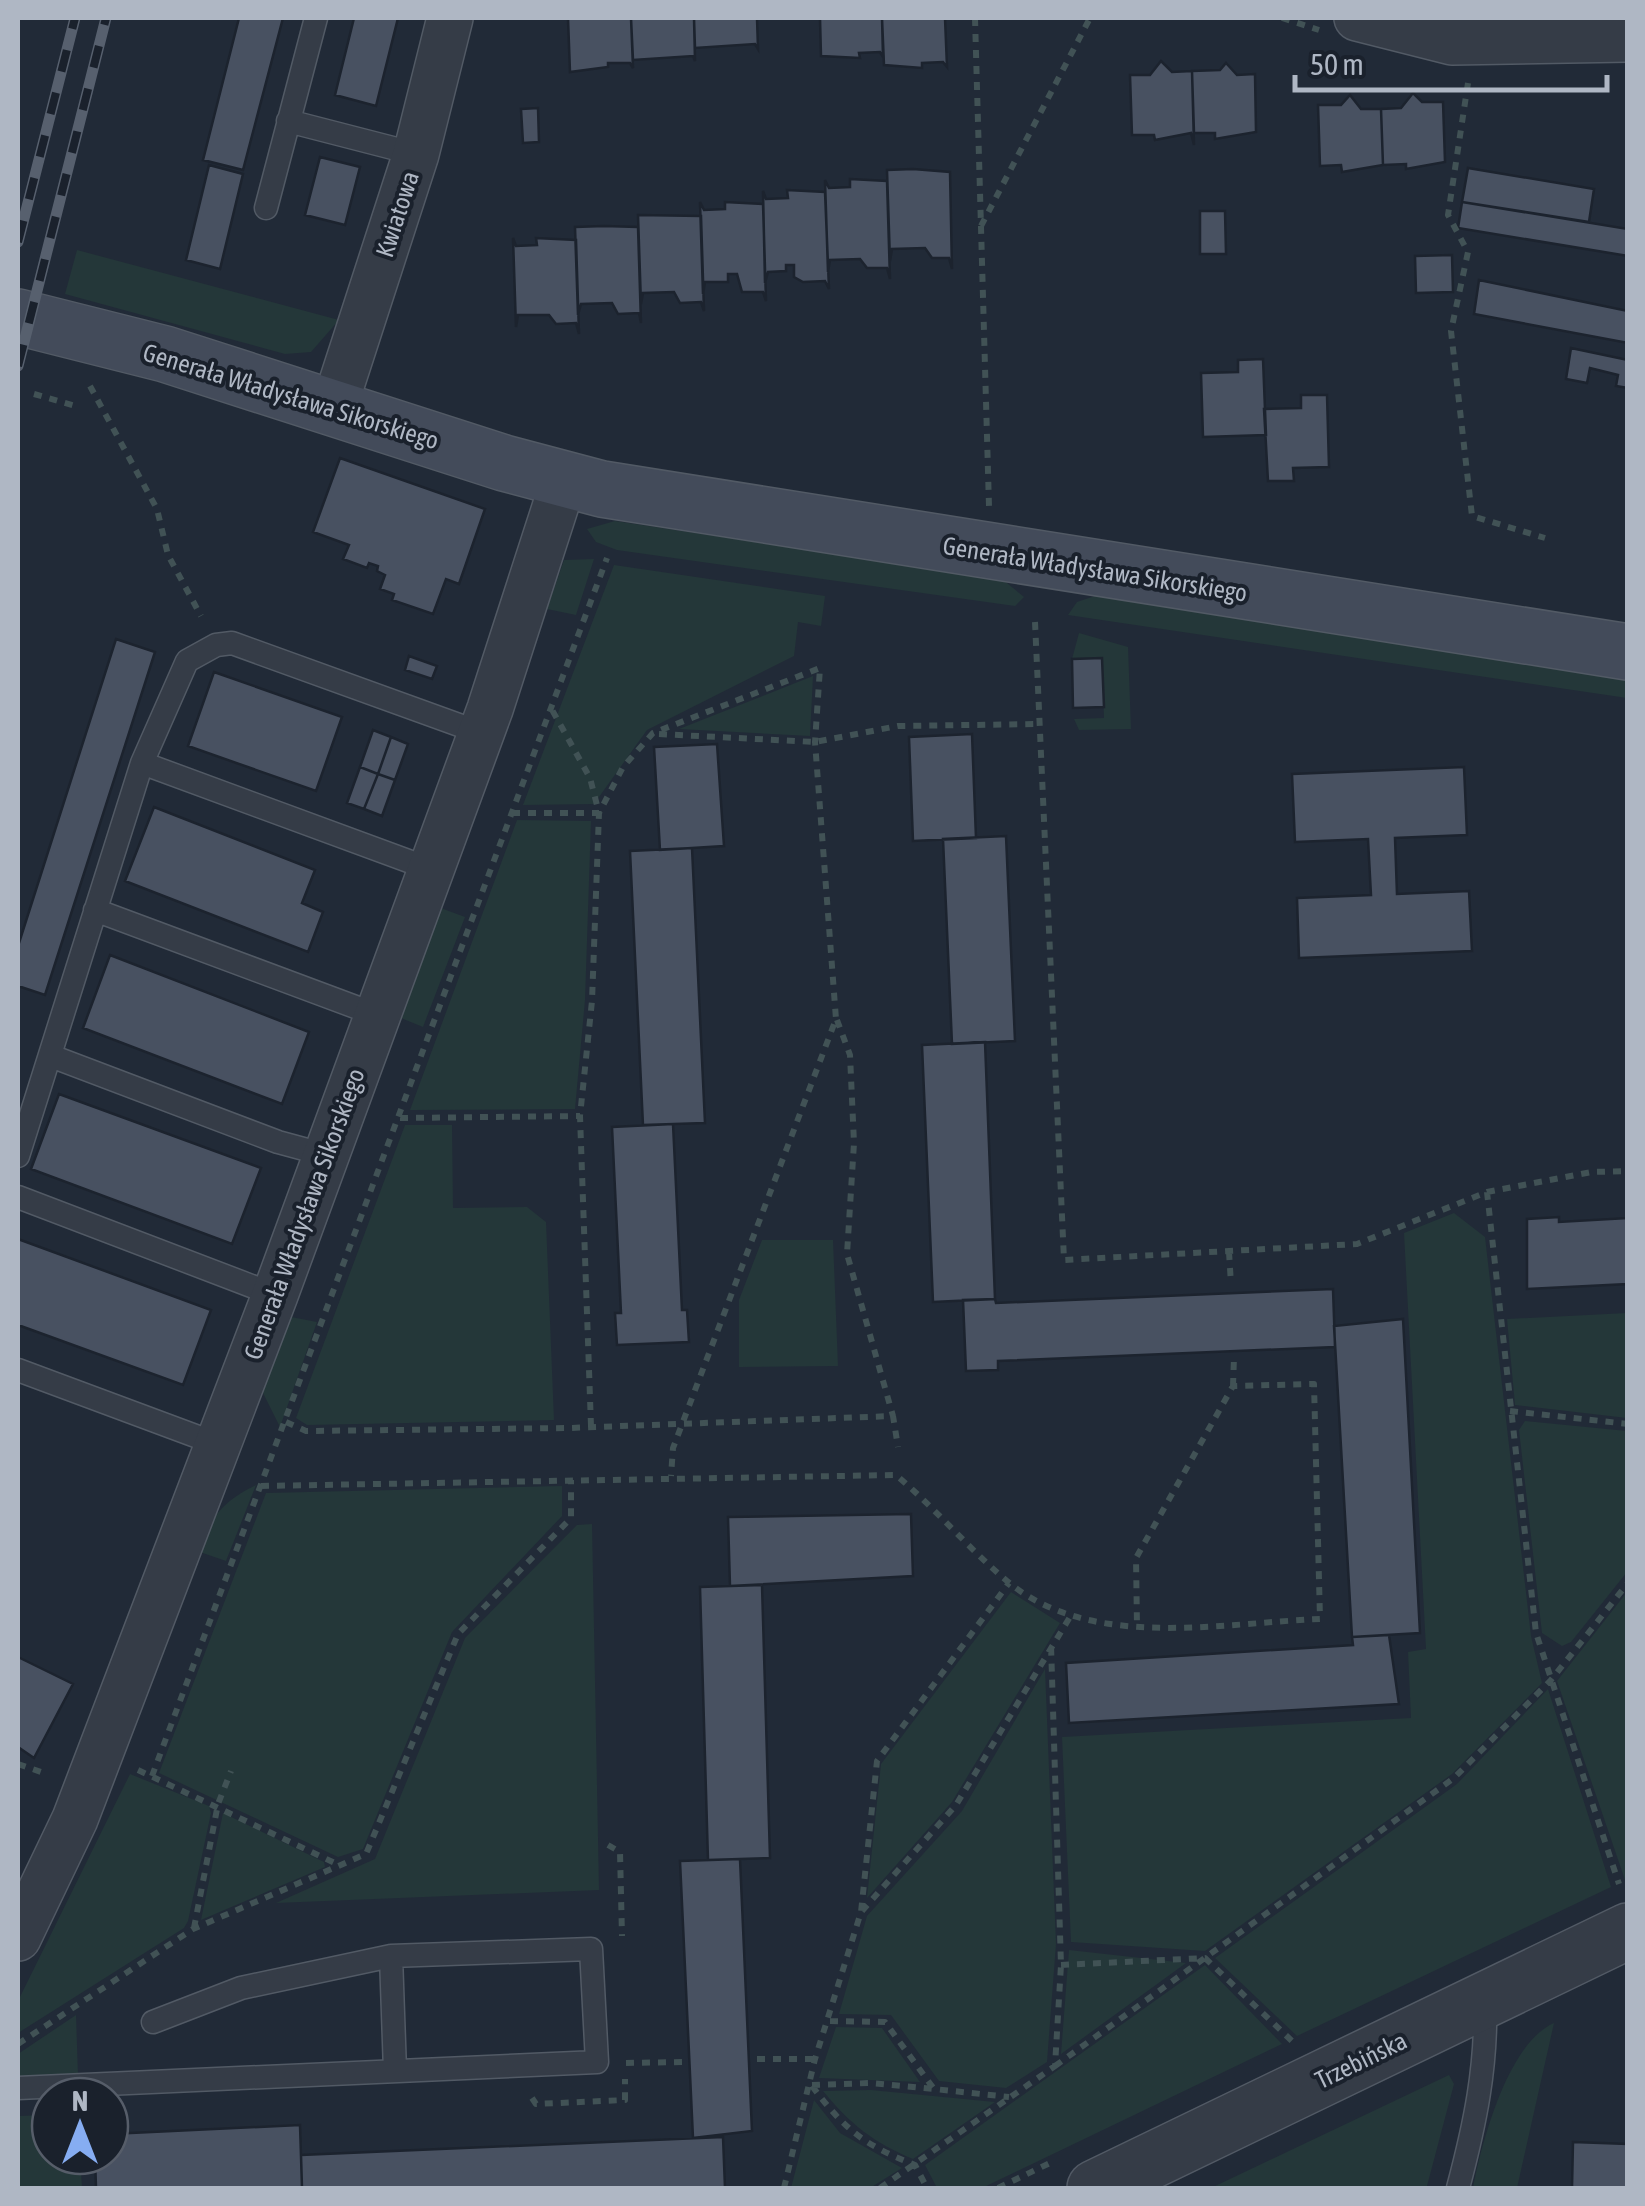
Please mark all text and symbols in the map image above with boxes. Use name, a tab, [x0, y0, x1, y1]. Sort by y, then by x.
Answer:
scale bar	[1295, 30, 1608, 92]
text: 50 m	[1310, 47, 1364, 81]
street label: Kwiatowa	[370, 168, 424, 260]
street label: Generała Władysława Sikorskiego	[140, 338, 442, 454]
street label: Generała Władysława Sikorskiego	[941, 531, 1249, 607]
street label: Generała Władysława Sikorskiego	[238, 1065, 370, 1363]
street label: Trzebińska	[1311, 2026, 1411, 2094]
north arrow	[30, 2076, 130, 2176]
text: N	[72, 2085, 88, 2117]

